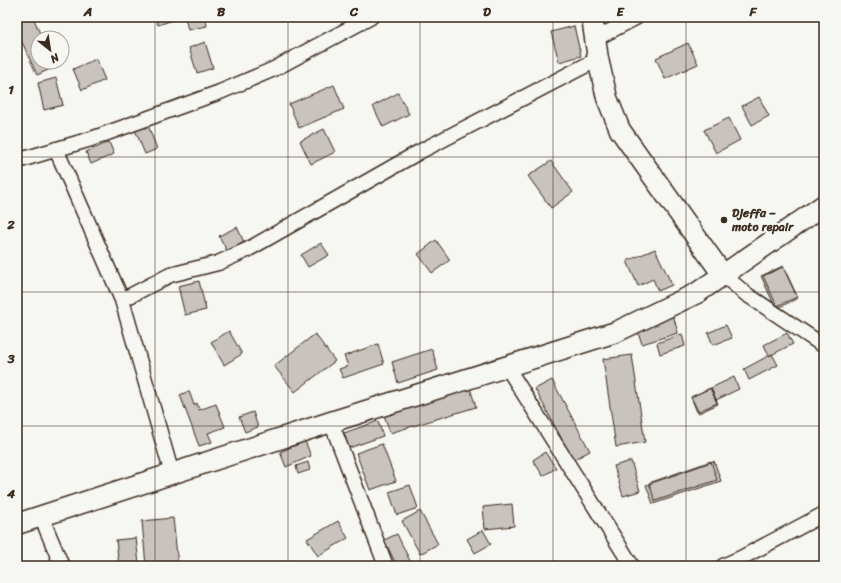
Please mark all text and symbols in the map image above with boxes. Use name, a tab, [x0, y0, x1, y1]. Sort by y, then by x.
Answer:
text: A	[83, 0, 92, 23]
text: B	[217, 0, 226, 23]
text: C	[349, 0, 359, 23]
text: D	[483, 0, 491, 23]
text: E	[616, 0, 625, 23]
text: F	[748, 0, 757, 23]
north arrow	[30, 30, 70, 70]
text: N	[46, 48, 64, 69]
text: 1	[8, 78, 14, 101]
place label: Djeffa – moto repair	[731, 202, 794, 238]
text: 2	[6, 213, 15, 236]
marker: Djeffa – moto repair	[719, 215, 729, 225]
text: 3	[6, 347, 15, 370]
text: 4	[6, 482, 16, 505]

